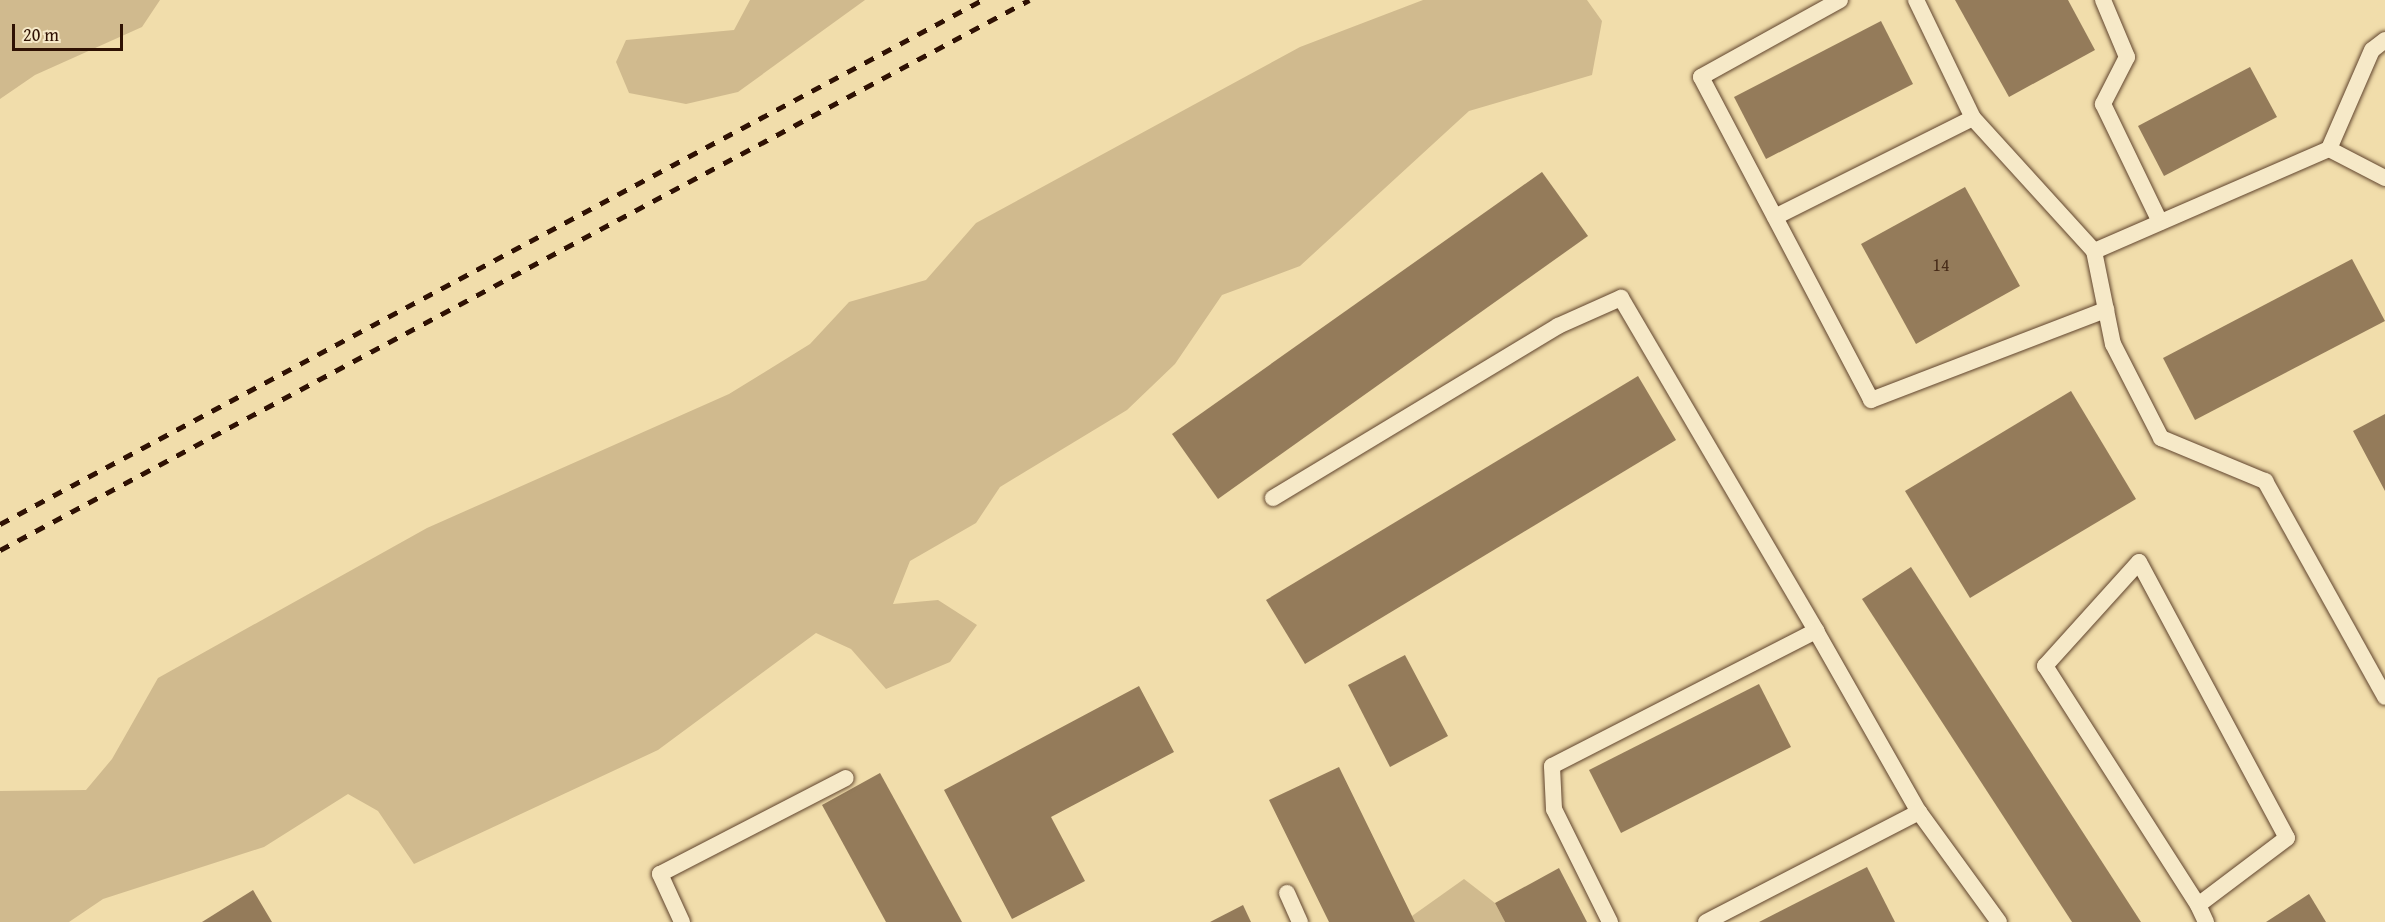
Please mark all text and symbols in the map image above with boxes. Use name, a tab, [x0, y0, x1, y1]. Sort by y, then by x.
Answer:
scale bar	[15, 12, 126, 50]
text: 20 m	[23, 21, 59, 48]
house number: 14	[1932, 254, 1950, 276]

